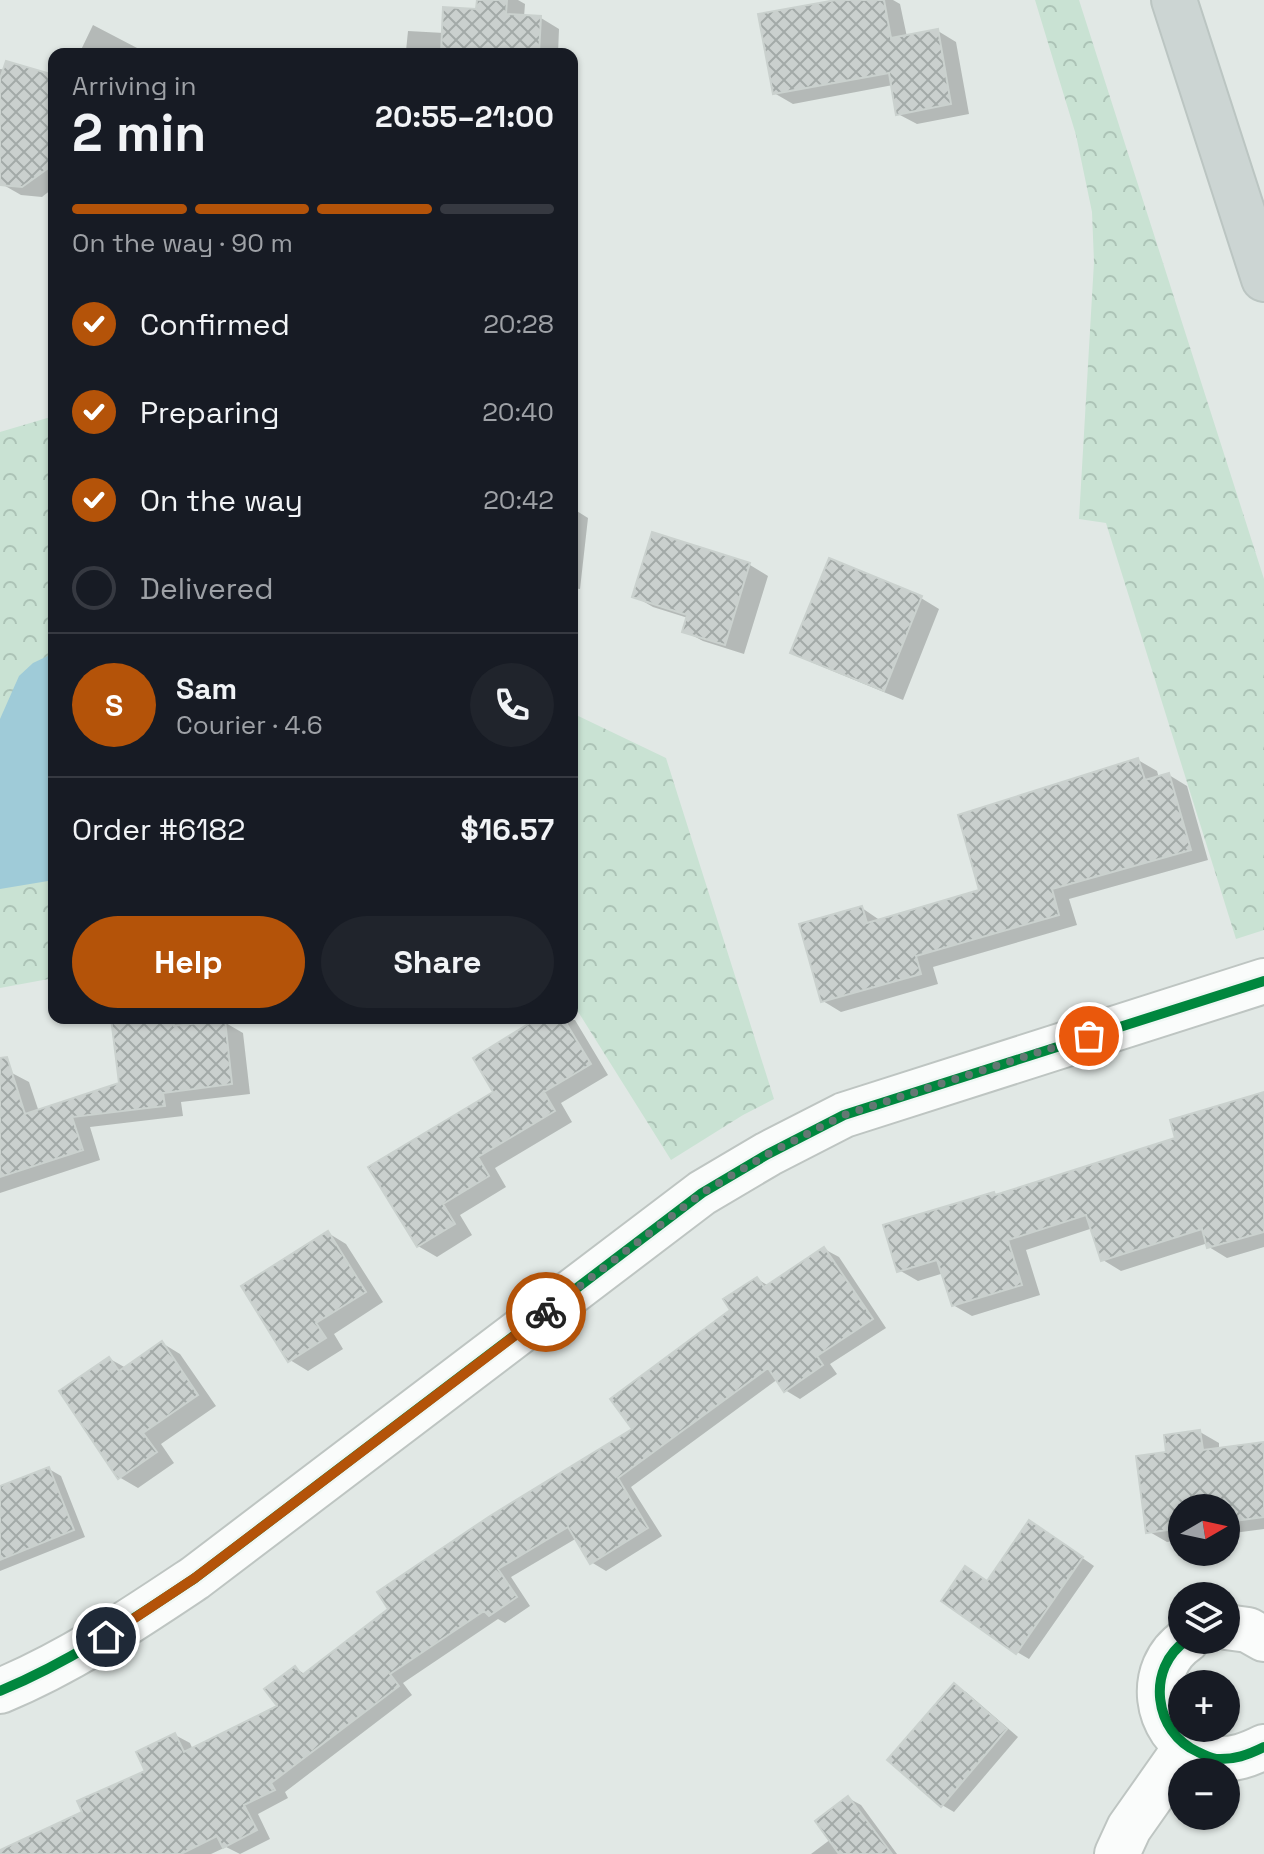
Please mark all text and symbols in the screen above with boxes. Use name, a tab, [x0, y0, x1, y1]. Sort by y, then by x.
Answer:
text: Arriving in	[72, 69, 196, 103]
text: 20:55–21:00	[375, 97, 554, 136]
text: 2 min	[72, 100, 206, 166]
text: On the way · 90 m	[72, 226, 293, 260]
icon: check	[72, 302, 116, 346]
text: Confirmed	[140, 305, 290, 344]
text: 20:28	[483, 307, 554, 341]
icon: check	[72, 390, 116, 434]
text: Preparing	[140, 393, 279, 432]
text: 20:40	[482, 395, 554, 429]
icon: check	[72, 478, 116, 522]
text: On the way	[140, 481, 303, 520]
text: 20:42	[483, 483, 554, 517]
text: Delivered	[140, 569, 274, 608]
button: phone	[470, 663, 554, 747]
text: Sam	[176, 669, 237, 708]
text: S	[105, 686, 123, 725]
text: Courier · 4.6	[176, 708, 323, 742]
text: Order #6182	[72, 810, 245, 849]
text: $16.57	[461, 810, 554, 849]
button: Help	[72, 916, 305, 1008]
button: Share	[321, 916, 554, 1008]
pin	[1055, 1002, 1123, 1070]
icon: bag	[1067, 1014, 1111, 1058]
courier	[506, 1272, 586, 1352]
icon: bike	[524, 1290, 568, 1334]
north arrow	[1168, 1494, 1240, 1566]
map controls	[1168, 1494, 1240, 1830]
button: layers	[1168, 1582, 1240, 1654]
pin	[72, 1603, 140, 1671]
icon: home	[84, 1615, 128, 1659]
button: +	[1168, 1670, 1240, 1742]
button: −	[1168, 1758, 1240, 1830]

